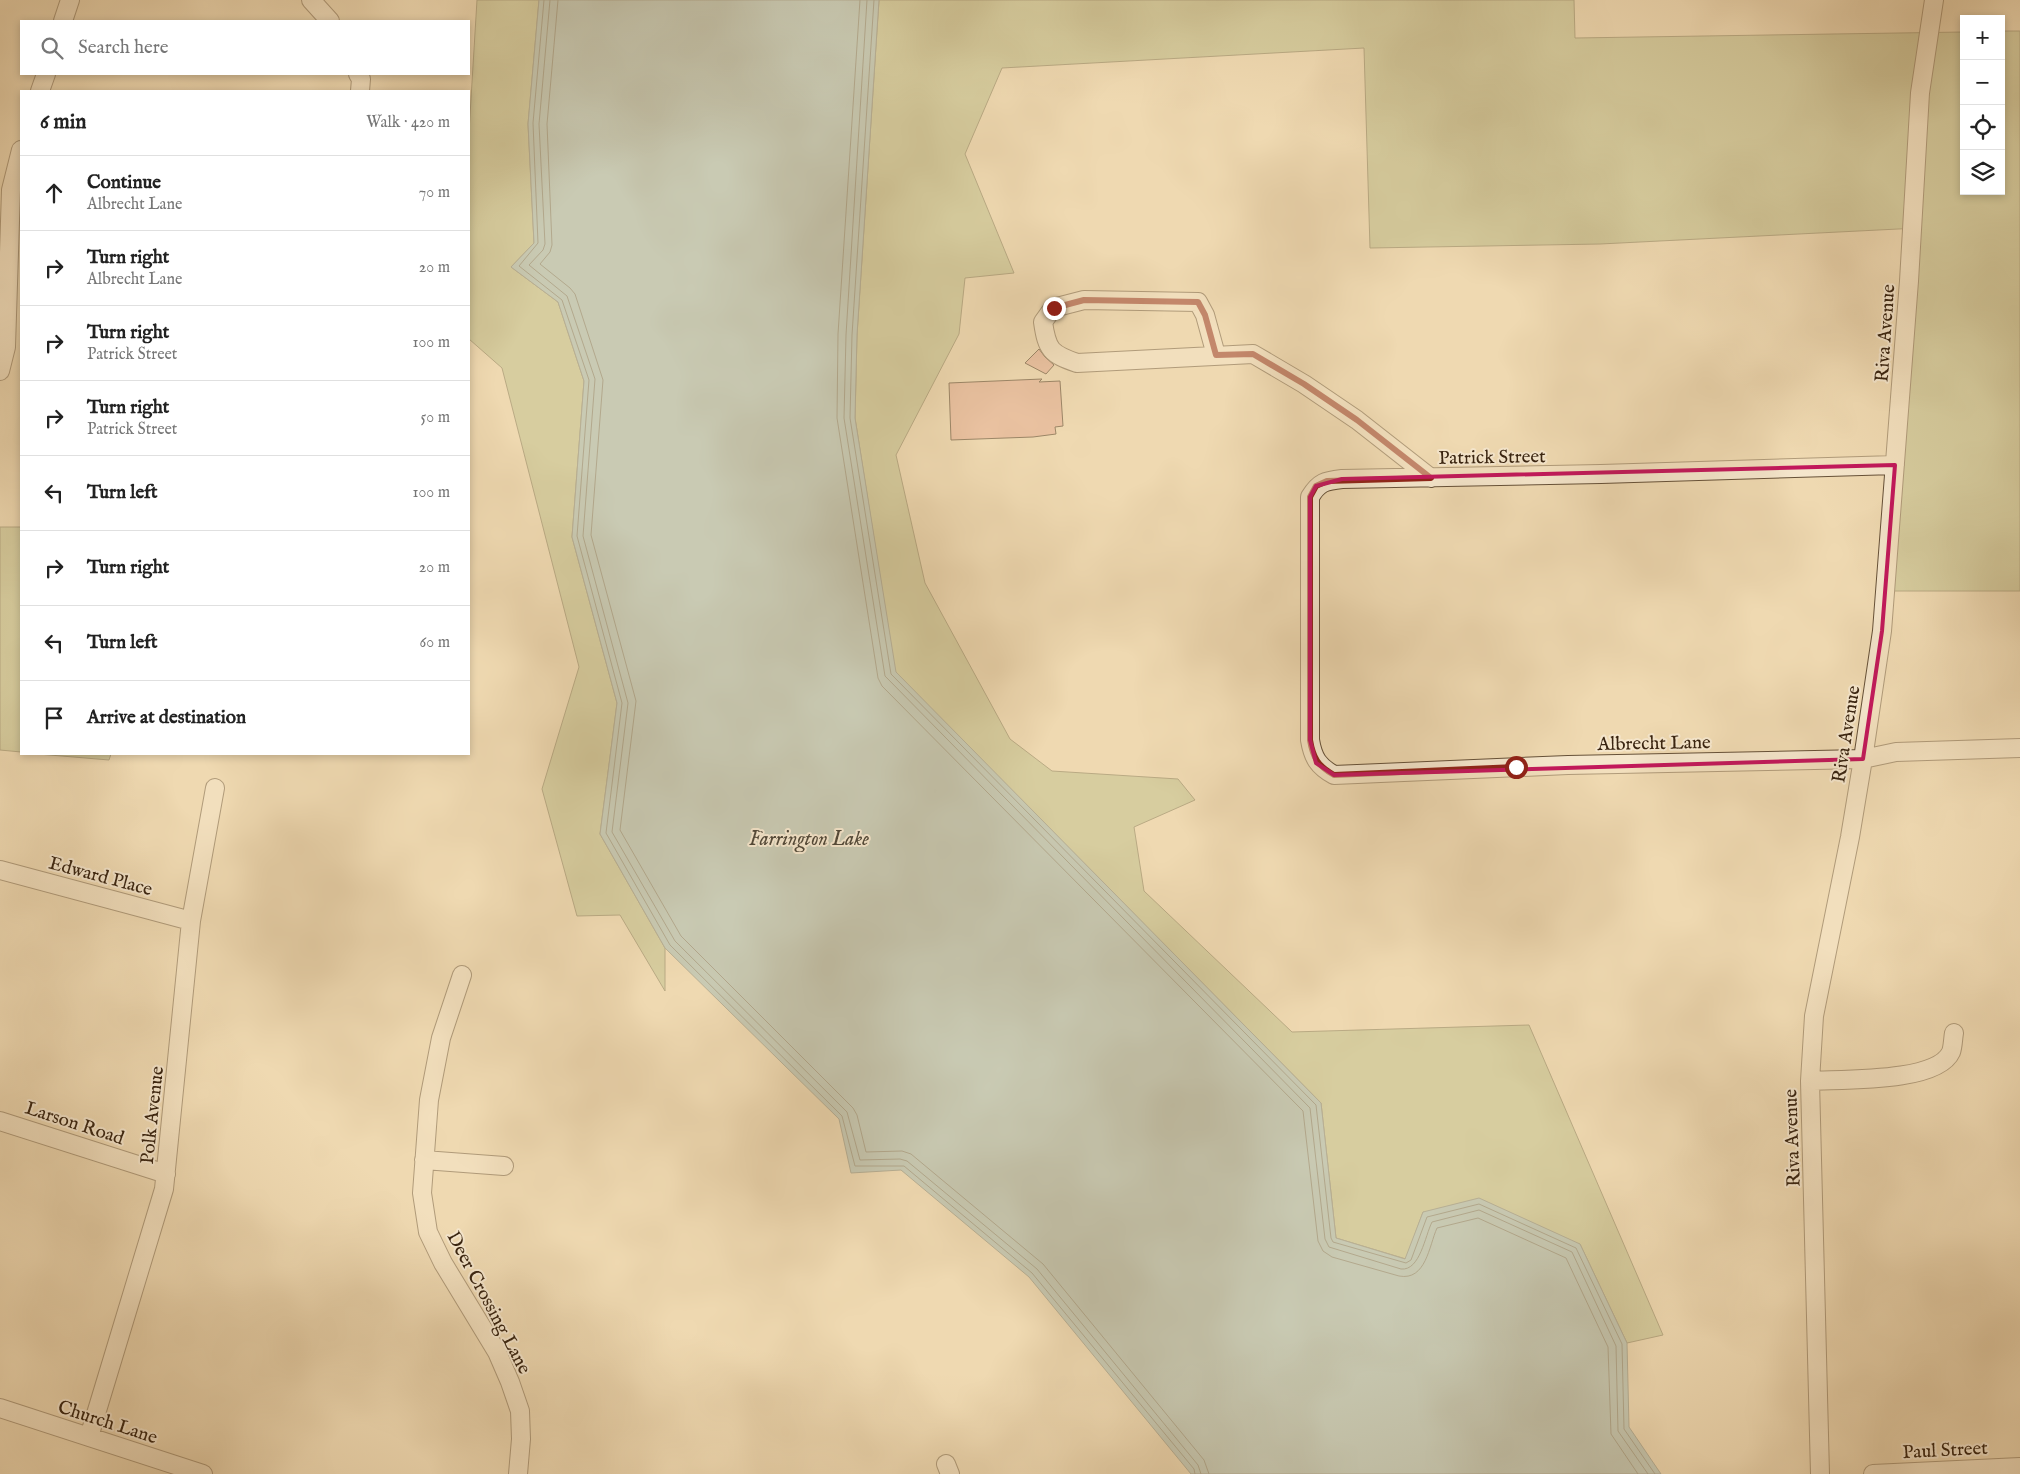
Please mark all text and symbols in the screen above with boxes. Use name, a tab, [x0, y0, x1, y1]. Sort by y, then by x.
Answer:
map controls	[1960, 15, 2005, 195]
button: +	[1960, 15, 2005, 60]
search box	[20, 20, 470, 75]
icon: search	[38, 34, 66, 62]
text: Search here	[78, 36, 169, 60]
button: −	[1960, 60, 2005, 105]
button: locate	[1960, 105, 2005, 150]
text: 6 min	[40, 109, 86, 136]
text: Walk · 420 m	[366, 113, 450, 133]
button: layers	[1960, 150, 2005, 195]
text: Continue	[87, 171, 161, 195]
icon: ahead	[40, 179, 68, 207]
text: 70 m	[419, 183, 450, 203]
text: Albrecht Lane	[87, 195, 182, 215]
text: Turn right	[87, 246, 169, 270]
icon: right	[40, 254, 68, 282]
text: 20 m	[419, 258, 450, 278]
text: Albrecht Lane	[87, 270, 182, 290]
street label: Riva Avenue	[1871, 283, 1901, 383]
route end	[1043, 297, 1066, 320]
text: Turn right	[87, 321, 169, 345]
icon: right	[40, 329, 68, 357]
text: 100 m	[413, 333, 450, 353]
text: Patrick Street	[87, 345, 177, 365]
text: Turn right	[87, 396, 169, 420]
icon: right	[40, 404, 68, 432]
text: 50 m	[421, 408, 450, 428]
text: Patrick Street	[87, 420, 177, 440]
street label: Patrick Street	[1438, 445, 1546, 471]
icon: left	[40, 479, 68, 507]
text: Turn left	[87, 481, 158, 505]
text: 100 m	[413, 483, 450, 503]
icon: right	[40, 554, 68, 582]
text: Turn right	[87, 556, 169, 580]
text: 20 m	[419, 558, 450, 578]
icon: left	[40, 629, 68, 657]
text: Turn left	[87, 631, 158, 655]
text: 60 m	[420, 633, 450, 653]
street label: Riva Avenue	[1827, 684, 1867, 785]
icon: arrive	[40, 704, 68, 732]
text: Arrive at destination	[87, 706, 246, 730]
street label: Albrecht Lane	[1596, 731, 1711, 757]
route start	[1505, 756, 1528, 779]
water label: Farrington Lake	[749, 827, 869, 853]
street label: Edward Place	[46, 852, 155, 902]
street label: Polk Avenue	[136, 1065, 170, 1165]
street label: Riva Avenue	[1779, 1088, 1807, 1187]
street label: Larson Road	[22, 1097, 128, 1151]
street label: Deer Crossing Lane	[441, 1227, 536, 1379]
street label: Church Lane	[55, 1396, 161, 1450]
street label: Paul Street	[1902, 1437, 1989, 1465]

